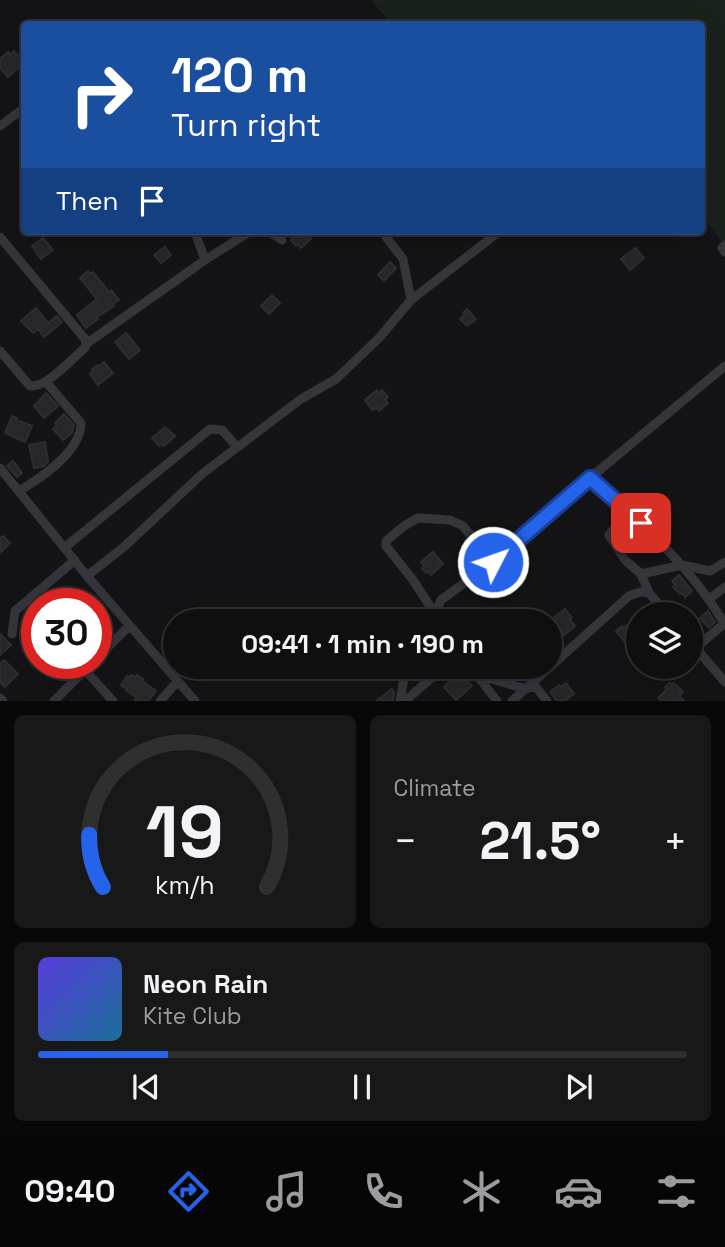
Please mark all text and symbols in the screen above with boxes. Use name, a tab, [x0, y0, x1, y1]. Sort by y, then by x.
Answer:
text: 120 m	[171, 44, 308, 106]
icon: right	[56, 49, 147, 140]
text: Turn right	[171, 105, 321, 145]
icon: arrive	[133, 182, 171, 220]
text: Then	[56, 184, 119, 218]
pin	[611, 493, 671, 553]
icon: arrive	[622, 504, 660, 542]
position arrow	[456, 525, 530, 599]
speed limit sign: 30	[21, 588, 112, 679]
map controls	[626, 602, 703, 679]
button: layers	[626, 602, 703, 679]
text: 09:41 · 1 min · 190 m	[241, 627, 484, 661]
text: Climate	[394, 773, 476, 803]
text: 19	[146, 786, 224, 879]
text: 21.5°	[479, 808, 601, 874]
text: −	[394, 817, 417, 865]
text: +	[663, 817, 687, 865]
text: km/h	[155, 869, 215, 901]
text: Neon Rain	[143, 967, 268, 1001]
text: Kite Club	[143, 1001, 242, 1031]
icon: previous	[127, 1068, 165, 1106]
icon: pause	[343, 1068, 381, 1106]
icon: next	[560, 1068, 598, 1106]
icon: directions	[164, 1167, 213, 1216]
icon: music	[262, 1167, 311, 1216]
icon: phone	[359, 1167, 408, 1216]
icon: climate	[457, 1167, 506, 1216]
icon: car	[554, 1167, 603, 1216]
icon: filters	[652, 1167, 701, 1216]
text: 09:40	[24, 1171, 115, 1211]

